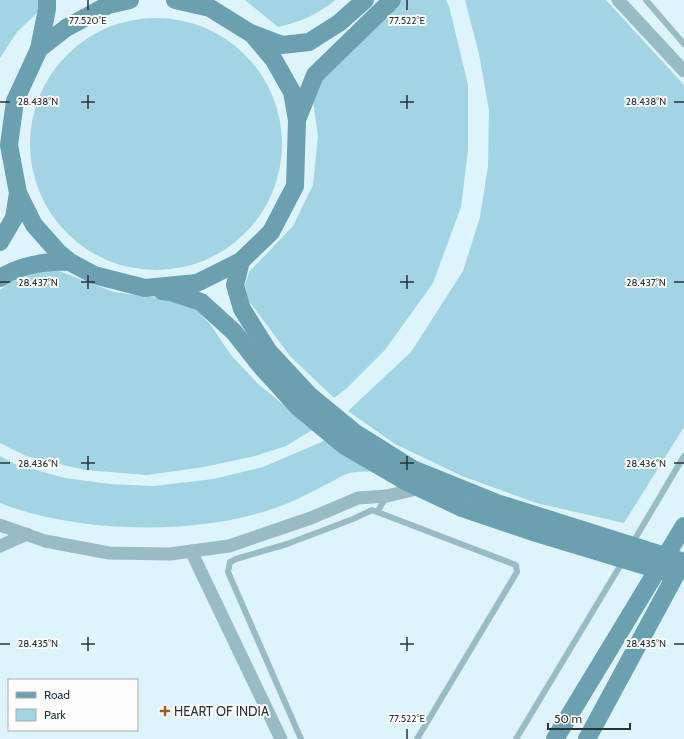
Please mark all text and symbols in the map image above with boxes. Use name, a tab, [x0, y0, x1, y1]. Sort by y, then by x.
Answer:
text: 77.520°E	[69, 14, 107, 27]
text: 77.522°E	[389, 14, 426, 27]
text: 28.438°N	[18, 95, 58, 108]
text: 28.438°N	[626, 95, 666, 108]
text: 28.437°N	[18, 276, 58, 289]
text: 28.437°N	[626, 276, 666, 289]
text: 28.436°N	[18, 457, 58, 470]
text: 28.436°N	[626, 457, 666, 470]
text: 28.435°N	[18, 637, 58, 650]
text: 28.435°N	[626, 637, 666, 650]
legend	[8, 679, 138, 731]
text: Road	[44, 687, 70, 702]
place label: HEART OF INDIA	[174, 703, 269, 719]
marker: HEART OF INDIA	[159, 705, 171, 717]
scale bar	[548, 705, 630, 731]
text: Park	[44, 707, 66, 722]
text: 50 m	[554, 711, 582, 726]
text: 77.522°E	[389, 712, 426, 725]

